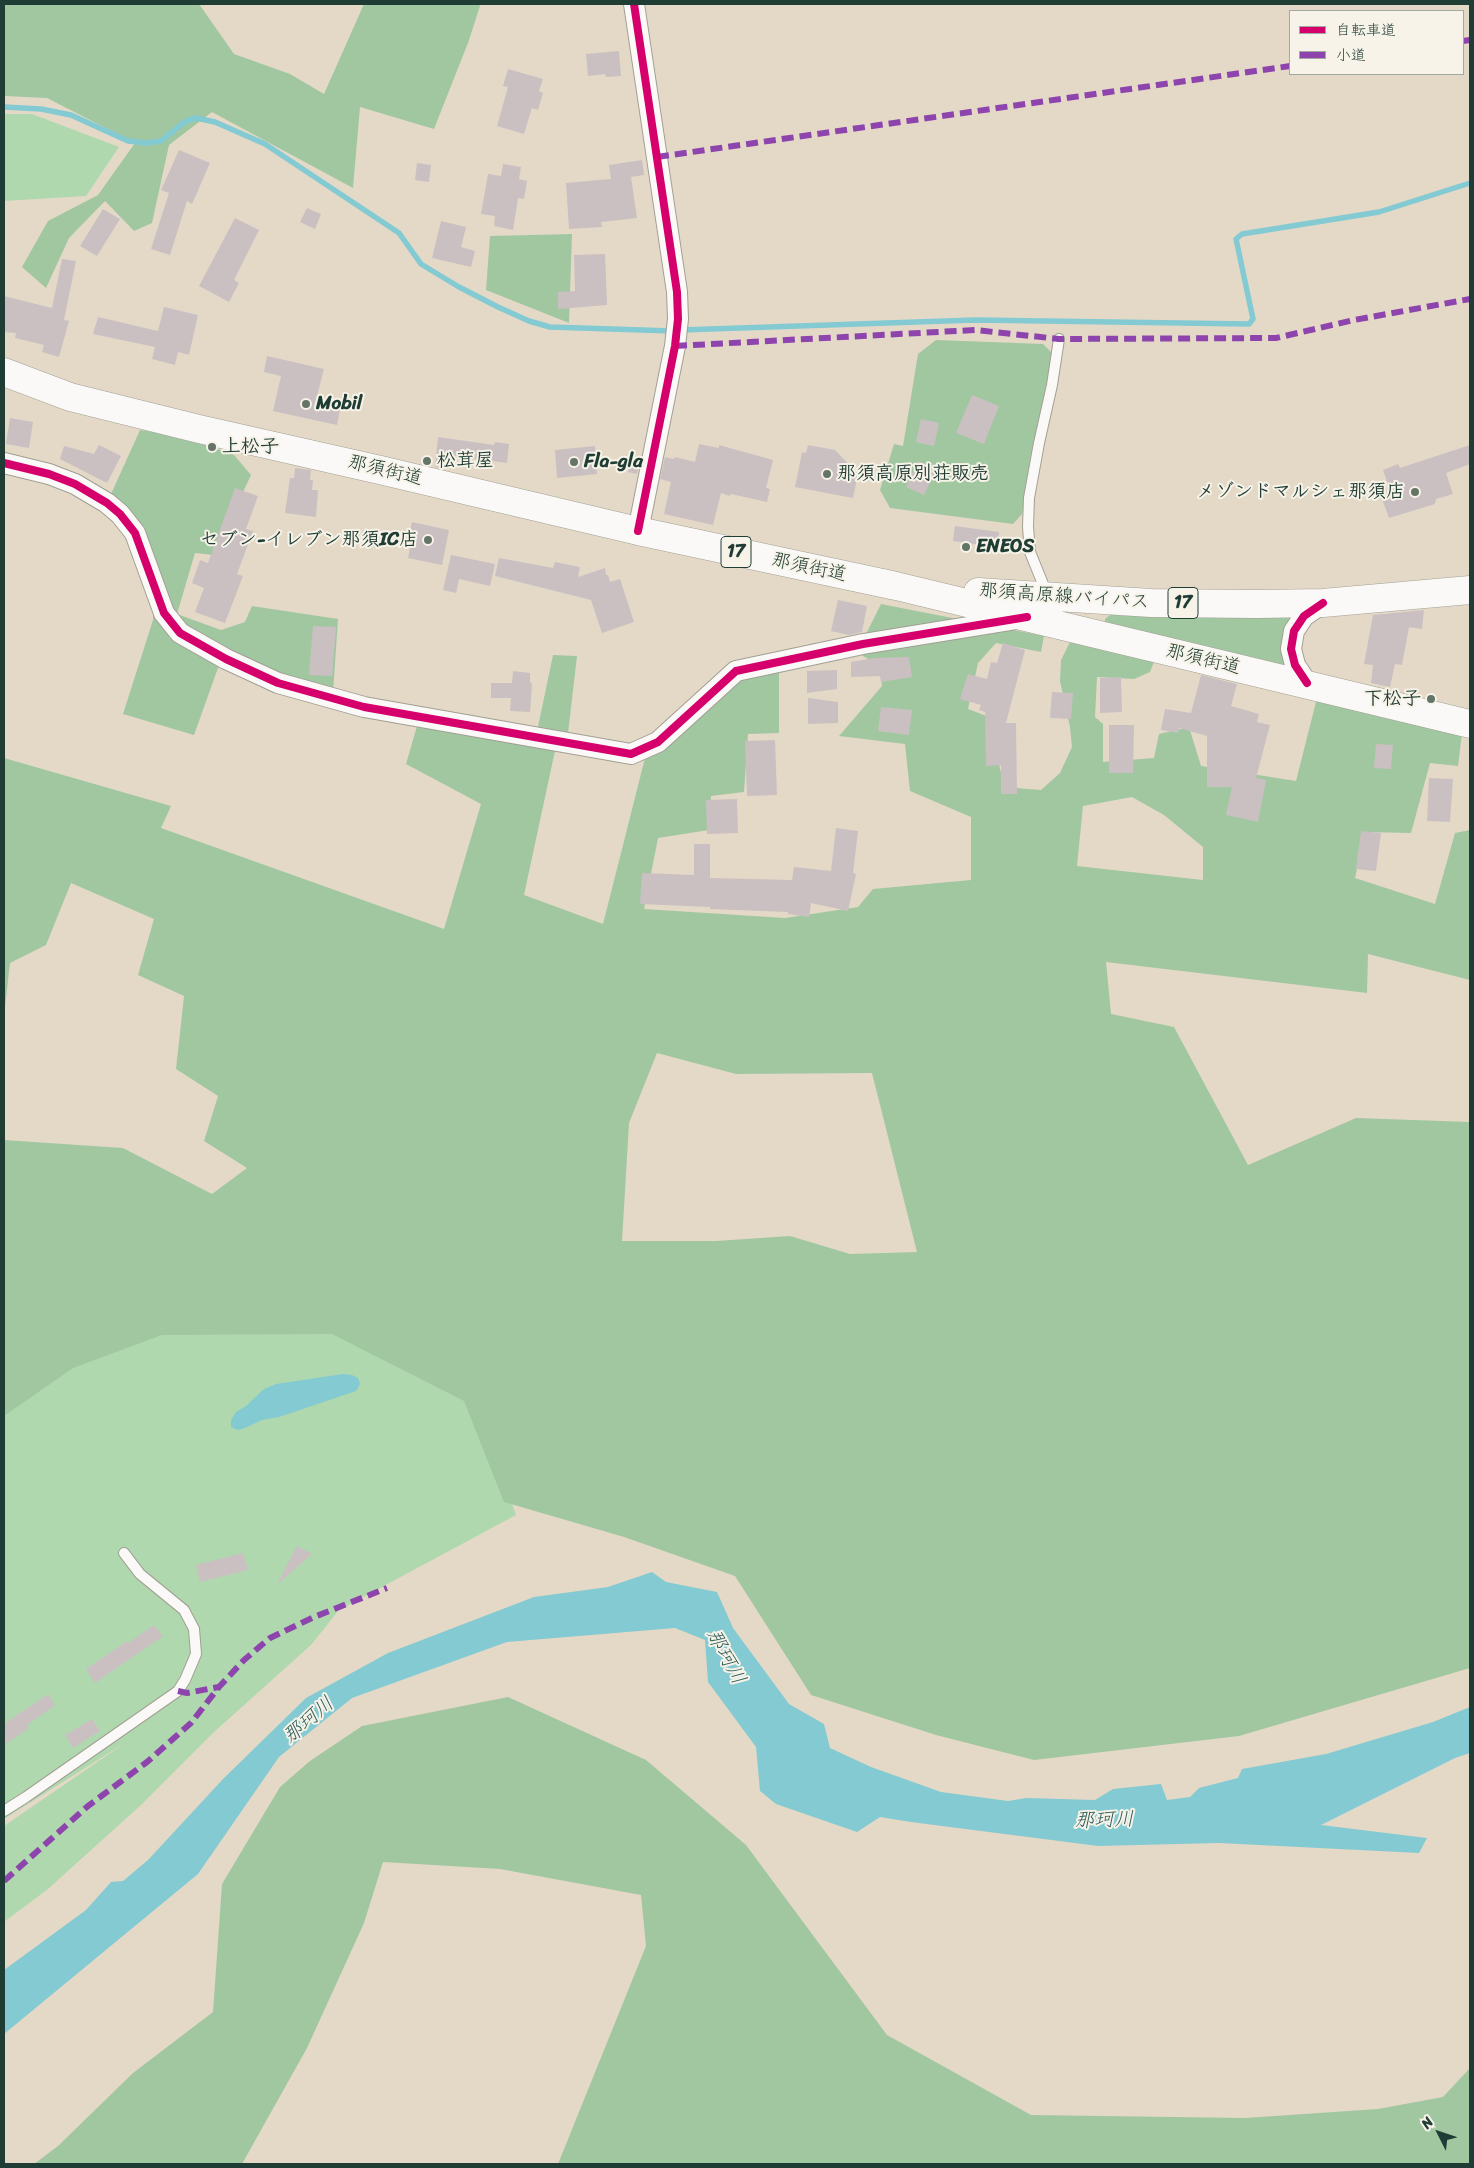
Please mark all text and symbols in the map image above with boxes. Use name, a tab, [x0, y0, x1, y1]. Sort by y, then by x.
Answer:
legend	[1289, 10, 1464, 75]
text: 自転車道	[1336, 17, 1396, 43]
text: 小道	[1336, 42, 1366, 68]
place label: Mobil	[316, 393, 362, 415]
marker: Mobil	[300, 398, 312, 410]
place label: 上松子	[222, 436, 279, 458]
marker: 上松子	[206, 441, 218, 453]
place label: 松茸屋	[437, 450, 494, 472]
street label: 那須街道	[345, 451, 425, 491]
place label: Fla-gla	[584, 451, 643, 473]
marker: 松茸屋	[421, 455, 433, 467]
marker: Fla-gla	[568, 456, 580, 468]
place label: 那須高原別荘販売	[837, 463, 989, 485]
marker: 那須高原別荘販売	[821, 468, 833, 480]
place label: メゾンドマルシェ那須店	[1196, 481, 1405, 503]
marker: メゾンドマルシェ那須店	[1409, 486, 1421, 498]
place label: セブン-イレブン那須IC店	[200, 529, 418, 551]
marker: セブン-イレブン那須IC店	[422, 534, 434, 546]
road number: 17	[721, 536, 751, 568]
place label: ENEOS	[976, 536, 1035, 558]
marker: ENEOS	[960, 541, 972, 553]
street label: 那須街道	[769, 549, 849, 587]
street label: 那須高原線バイパス	[978, 580, 1150, 614]
road number: 17	[1168, 588, 1198, 618]
street label: 那須街道	[1163, 640, 1243, 680]
place label: 下松子	[1364, 688, 1421, 710]
marker: 下松子	[1425, 693, 1437, 705]
water label: 那珂川	[700, 1625, 750, 1689]
water label: 那珂川	[278, 1692, 340, 1750]
water label: 那珂川	[1074, 1808, 1134, 1834]
north arrow	[1414, 2108, 1464, 2158]
text: N	[1415, 2111, 1440, 2135]

